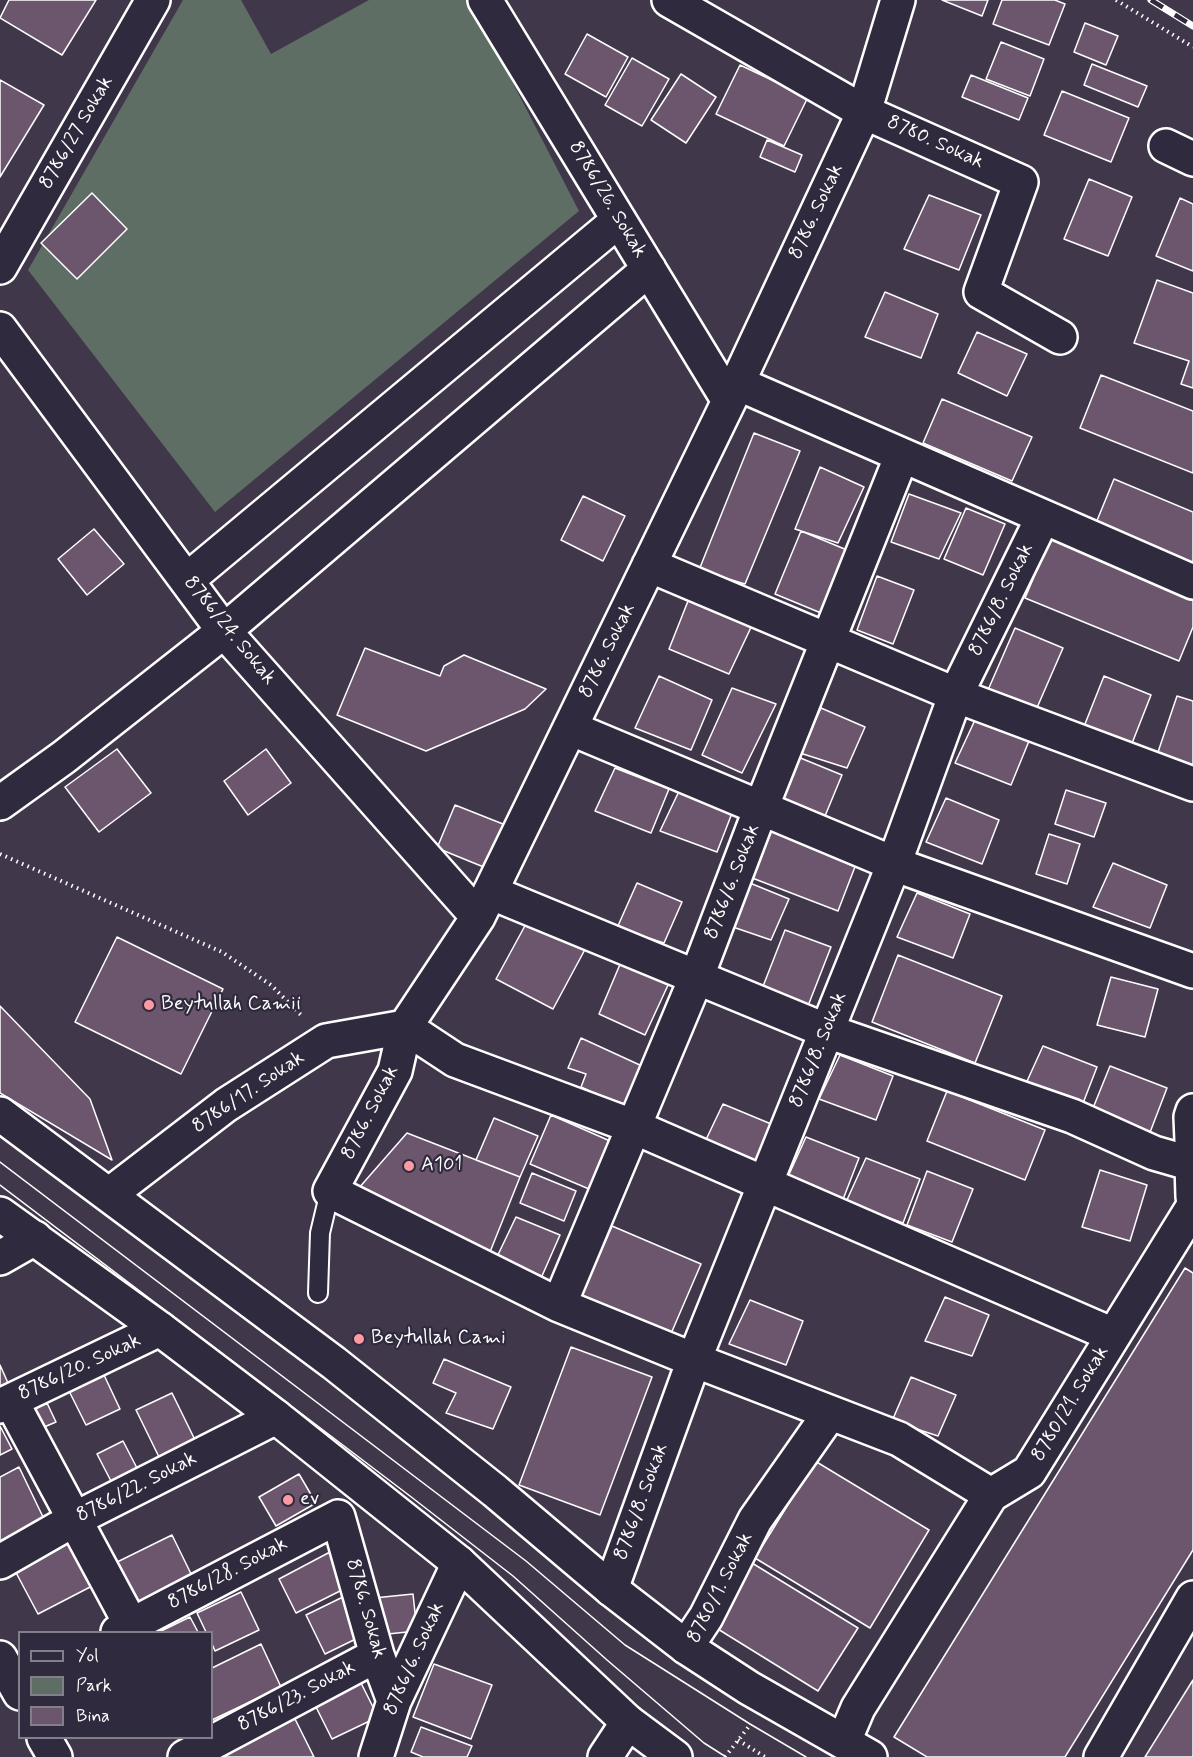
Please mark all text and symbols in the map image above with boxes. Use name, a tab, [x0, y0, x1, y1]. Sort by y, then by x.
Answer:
street label: 8786/27 Sokak	[35, 72, 119, 194]
street label: 8780. Sokak	[883, 111, 987, 175]
street label: 8786/26. Sokak	[563, 137, 651, 263]
street label: 8786. Sokak	[784, 160, 850, 264]
street label: 8786/8. Sokak	[964, 540, 1040, 660]
street label: 8786/24. Sokak	[178, 572, 280, 690]
street label: 8786. Sokak	[575, 600, 641, 702]
street label: 8786/6. Sokak	[700, 821, 766, 943]
street label: 8786/8. Sokak	[785, 989, 853, 1111]
place label: Beytullah Camii	[161, 993, 301, 1017]
marker: Beytullah Camii	[142, 998, 156, 1012]
street label: 8786/17. Sokak	[188, 1047, 310, 1139]
street label: 8786. Sokak	[337, 1062, 405, 1164]
place label: A101	[421, 1154, 462, 1178]
marker: A101	[402, 1159, 416, 1173]
place label: Beytullah Cami	[371, 1327, 506, 1351]
street label: 8786/20. Sokak	[15, 1329, 145, 1407]
marker: Beytullah Cami	[352, 1332, 366, 1346]
street label: 8780/21. Sokak	[1027, 1342, 1115, 1466]
street label: 8786/8. Sokak	[610, 1440, 674, 1564]
street label: 8786/22. Sokak	[73, 1447, 201, 1529]
place label: ev	[300, 1488, 319, 1512]
marker: ev	[281, 1493, 295, 1507]
street label: 8780/1. Sokak	[683, 1529, 759, 1647]
street label: 8786/28. Sokak	[164, 1532, 292, 1616]
street label: 8786. Sokak	[339, 1556, 391, 1662]
street label: 8786/6. Sokak	[379, 1599, 451, 1719]
legend	[18, 1631, 213, 1739]
text: Yol	[76, 1644, 99, 1668]
street label: 8786/23. Sokak	[234, 1656, 360, 1738]
text: Park	[76, 1674, 112, 1698]
text: Bina	[76, 1704, 110, 1728]

